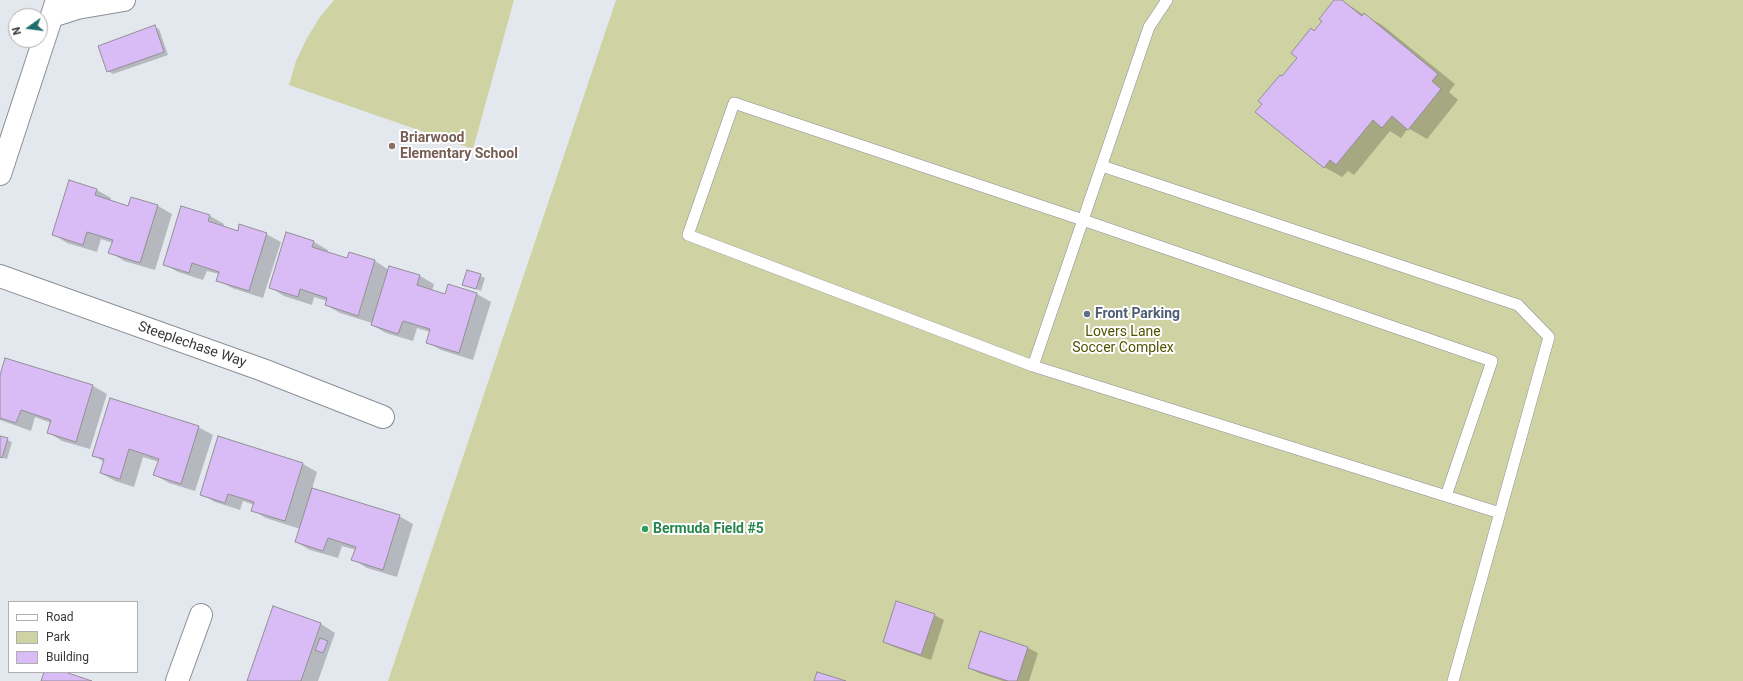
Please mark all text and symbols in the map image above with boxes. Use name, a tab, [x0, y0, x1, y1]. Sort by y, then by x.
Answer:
north arrow	[8, 8, 48, 48]
text: N	[10, 25, 24, 36]
place label: Briarwood Elementary School	[400, 130, 518, 162]
marker: Briarwood Elementary School	[387, 141, 397, 151]
place label: Front Parking	[1095, 306, 1180, 322]
marker: Front Parking	[1082, 309, 1092, 319]
street label: Steeplechase Way	[136, 319, 248, 371]
park label: Lovers Lane Soccer Complex	[1072, 324, 1174, 356]
place label: Bermuda Field #5	[653, 521, 764, 537]
marker: Bermuda Field #5	[640, 524, 650, 534]
legend	[8, 601, 138, 673]
text: Road	[46, 610, 74, 624]
text: Park	[46, 630, 70, 644]
text: Building	[46, 650, 89, 664]

